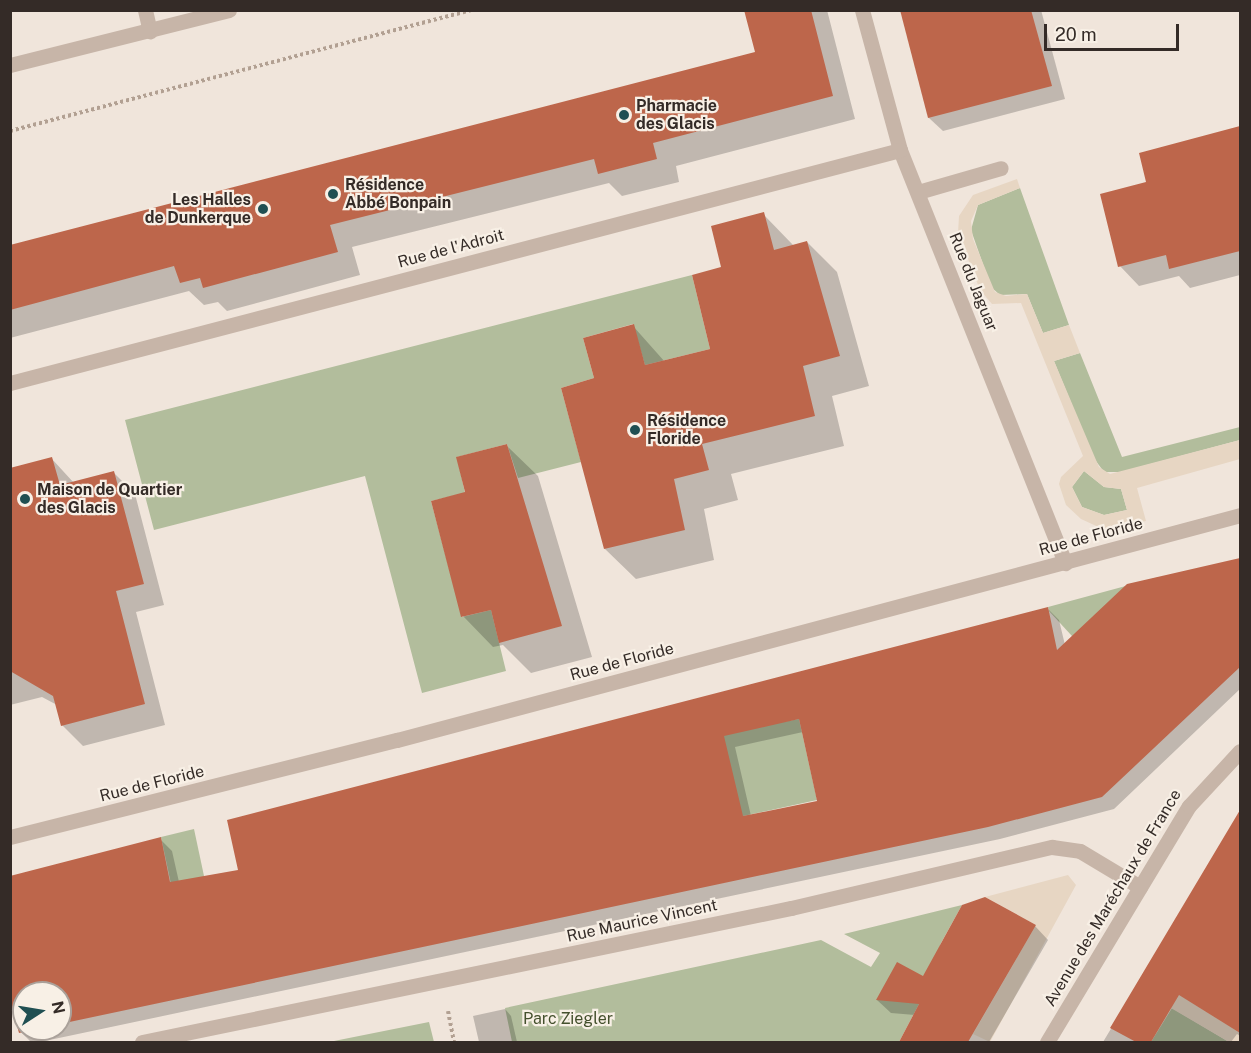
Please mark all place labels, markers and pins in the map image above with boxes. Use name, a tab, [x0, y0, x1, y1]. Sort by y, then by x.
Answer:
place label: Pharmacie des Glacis	[636, 96, 717, 134]
marker: Pharmacie des Glacis	[617, 108, 631, 122]
place label: Résidence Abbé Bonpain	[345, 175, 451, 213]
marker: Résidence Abbé Bonpain	[326, 187, 340, 201]
place label: Les Halles de Dunkerque	[145, 190, 251, 228]
marker: Les Halles de Dunkerque	[256, 202, 270, 216]
place label: Résidence Floride	[647, 411, 726, 449]
marker: Résidence Floride	[628, 423, 642, 437]
place label: Maison de Quartier des Glacis	[37, 480, 183, 518]
marker: Maison de Quartier des Glacis	[18, 492, 32, 506]

